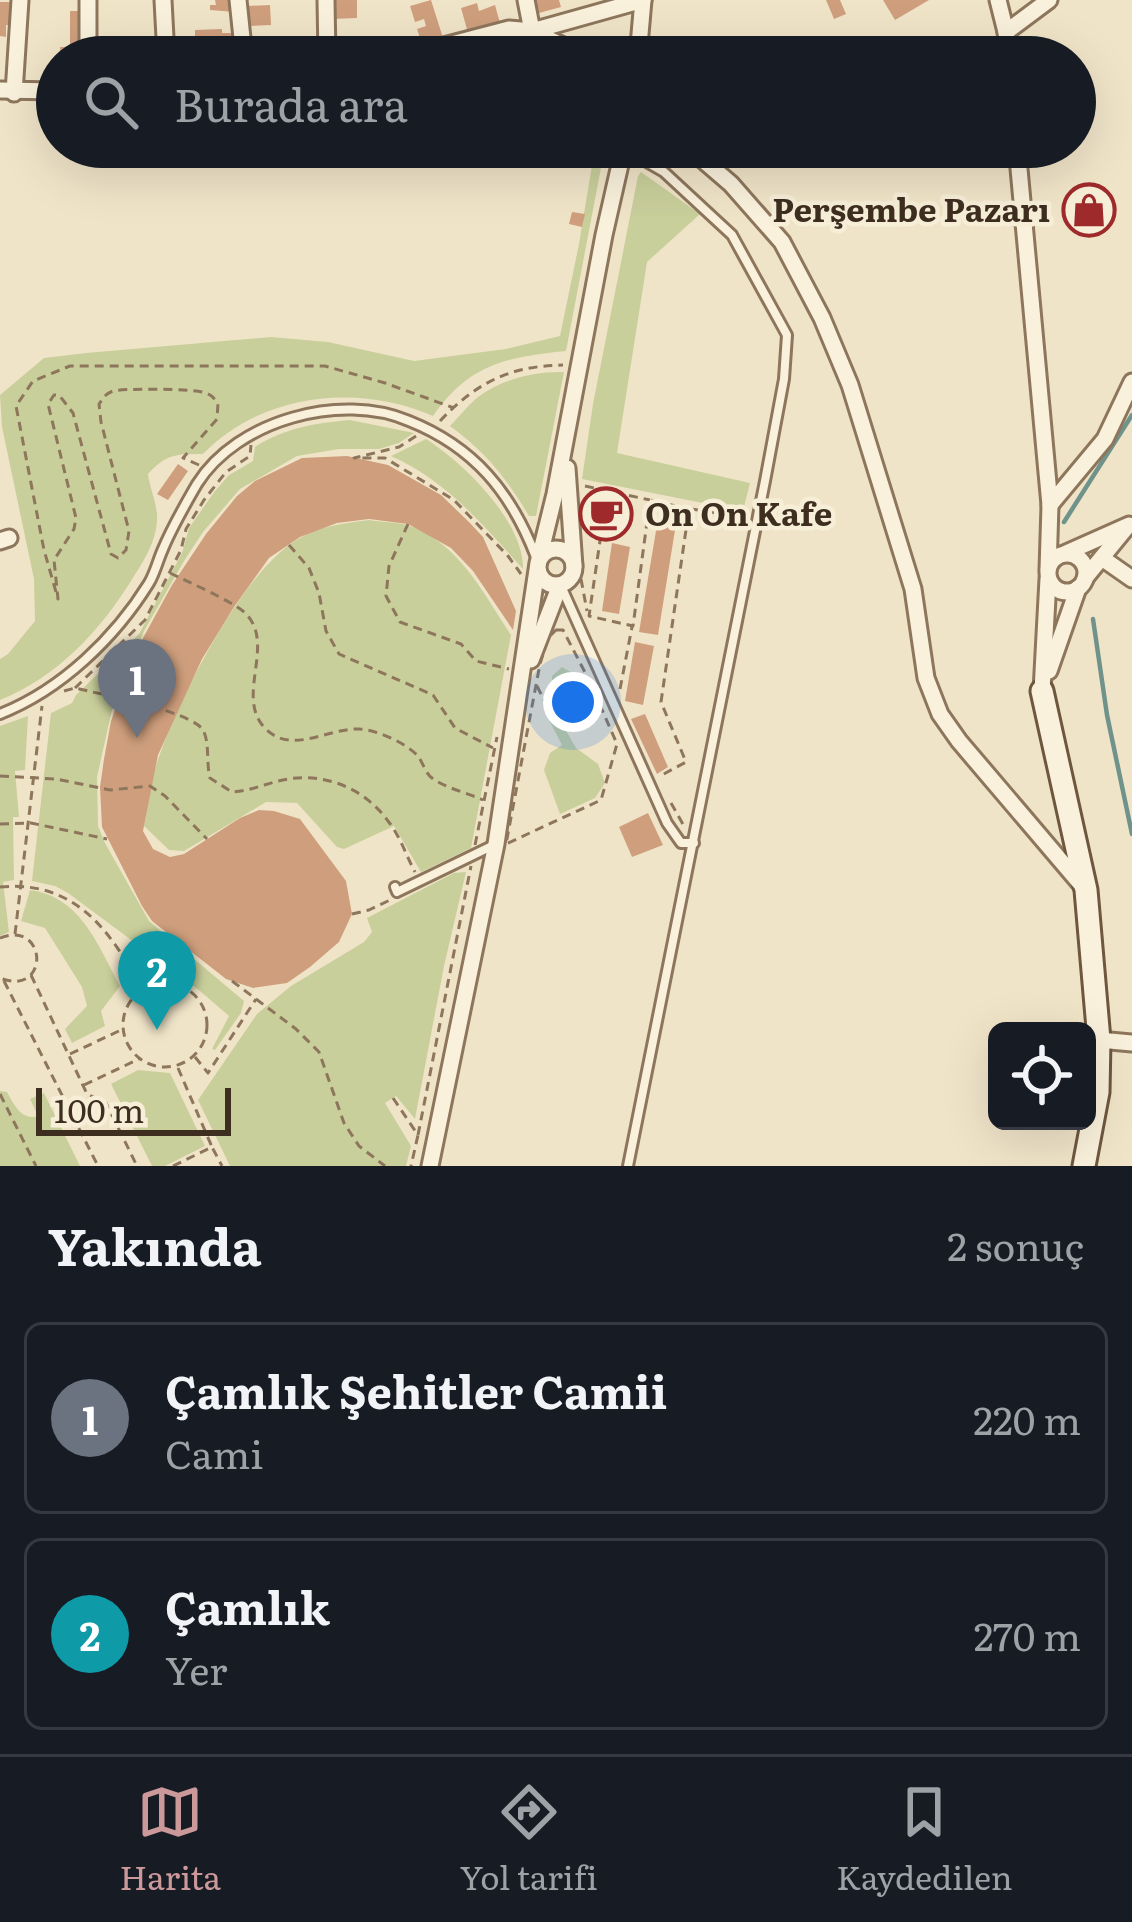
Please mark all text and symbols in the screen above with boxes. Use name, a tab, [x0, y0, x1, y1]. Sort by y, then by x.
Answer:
search box	[36, 36, 1096, 168]
icon: search	[78, 69, 144, 135]
text: Burada ara	[174, 69, 408, 136]
shop icon: Perşembe Pazarı	[1061, 182, 1117, 238]
place label: Perşembe Pazarı	[772, 183, 1050, 232]
cafe icon: On On Kafe	[578, 486, 634, 542]
place label: On On Kafe	[645, 487, 832, 536]
pin: 1	[98, 639, 176, 738]
your location	[543, 672, 603, 732]
pin: 2	[118, 931, 196, 1030]
map controls	[988, 1022, 1096, 1130]
button: locate	[988, 1022, 1096, 1130]
scale bar	[36, 1082, 231, 1135]
text: 100 m	[54, 1084, 144, 1133]
text: Yakında	[48, 1206, 261, 1282]
text: 2 sonuç	[947, 1215, 1084, 1273]
text: Çamlık Şehitler Camii	[165, 1356, 667, 1423]
text: 1	[82, 1389, 98, 1447]
text: 220 m	[973, 1389, 1081, 1447]
text: Cami	[165, 1423, 263, 1481]
text: Çamlık	[165, 1572, 330, 1639]
text: 2	[80, 1605, 100, 1663]
text: 270 m	[974, 1605, 1081, 1663]
text: Yer	[165, 1639, 228, 1697]
tab: Harita	[119, 1779, 221, 1900]
tab: Yol tarifi	[460, 1779, 598, 1900]
tab: Kaydedilen	[836, 1779, 1013, 1900]

